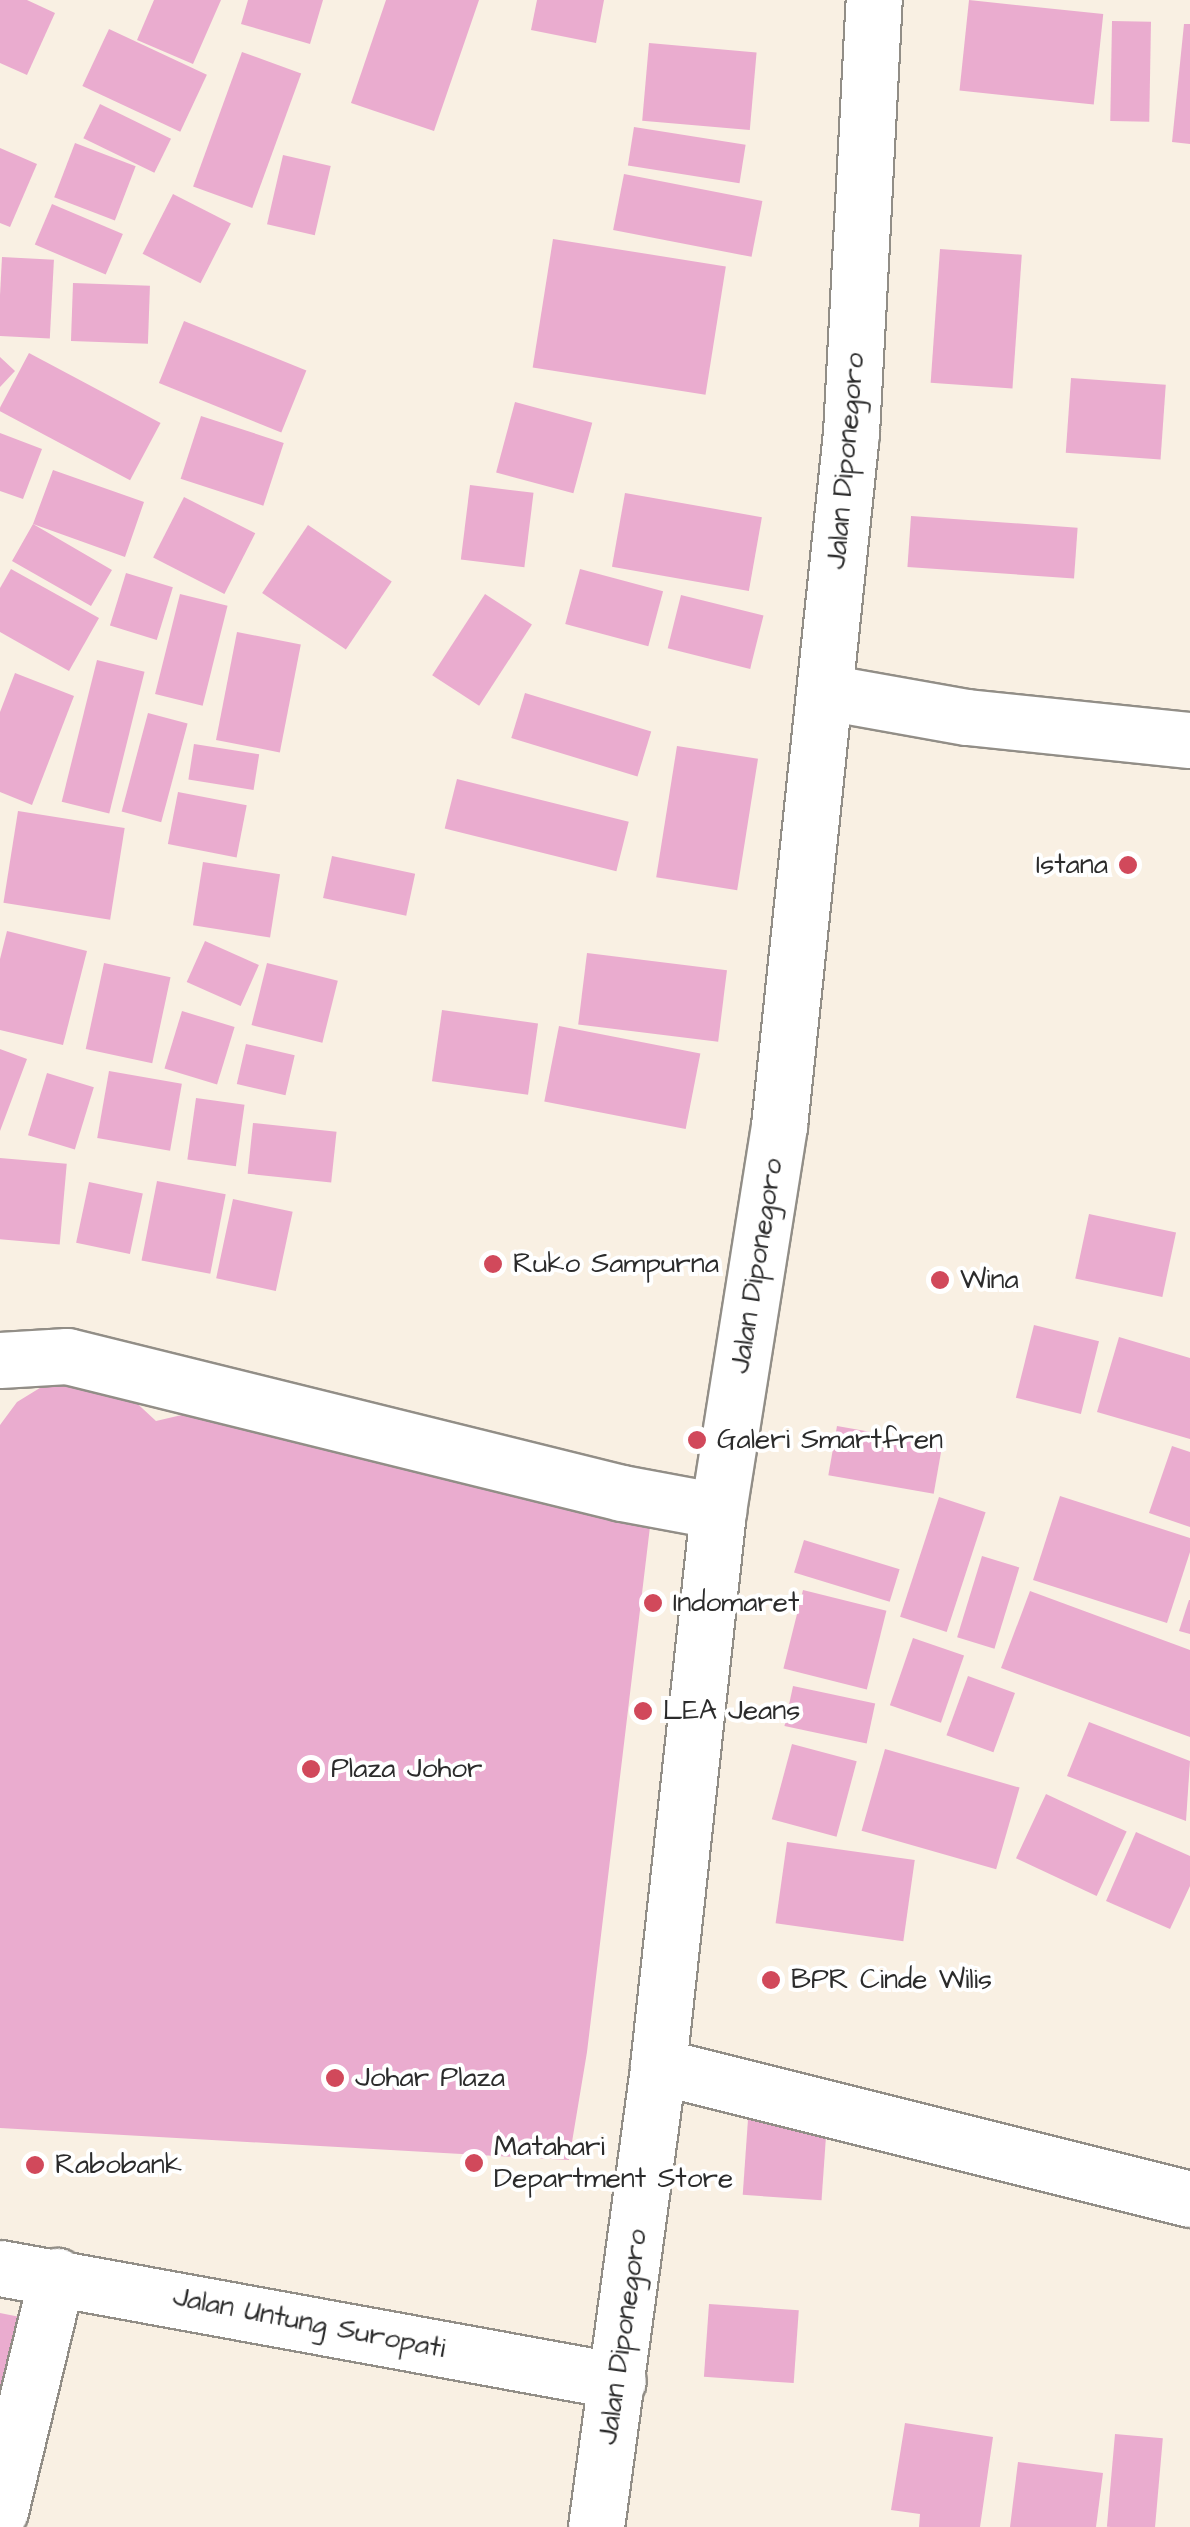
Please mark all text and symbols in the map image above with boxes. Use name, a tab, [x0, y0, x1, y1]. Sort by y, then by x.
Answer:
street label: Jalan Diponegoro	[820, 351, 872, 571]
place label: Istana	[1036, 848, 1108, 882]
marker: Istana	[1117, 854, 1139, 876]
street label: Jalan Diponegoro	[723, 1156, 791, 1376]
place label: Ruko Sampurna	[513, 1247, 719, 1281]
marker: Ruko Sampurna	[482, 1253, 504, 1275]
place label: Wina	[960, 1263, 1019, 1297]
marker: Wina	[929, 1269, 951, 1291]
place label: Galeri Smartfren	[717, 1423, 943, 1457]
marker: Galeri Smartfren	[686, 1429, 708, 1451]
place label: Indomaret	[673, 1586, 799, 1620]
marker: Indomaret	[642, 1592, 664, 1614]
place label: LEA Jeans	[663, 1694, 800, 1728]
marker: LEA Jeans	[632, 1700, 654, 1722]
place label: Plaza Johor	[331, 1752, 482, 1786]
marker: Plaza Johor	[300, 1758, 322, 1780]
place label: BPR Cinde Wilis	[791, 1963, 992, 1997]
marker: BPR Cinde Wilis	[760, 1969, 782, 1991]
place label: Johar Plaza	[355, 2061, 505, 2095]
marker: Johar Plaza	[324, 2067, 346, 2089]
place label: Matahari Department Store	[494, 2130, 733, 2196]
place label: Rabobank	[55, 2148, 182, 2182]
marker: Matahari Department Store	[463, 2152, 485, 2174]
marker: Rabobank	[24, 2154, 46, 2176]
street label: Jalan Diponegoro	[591, 2227, 655, 2447]
street label: Jalan Untung Suropati	[170, 2280, 448, 2366]

